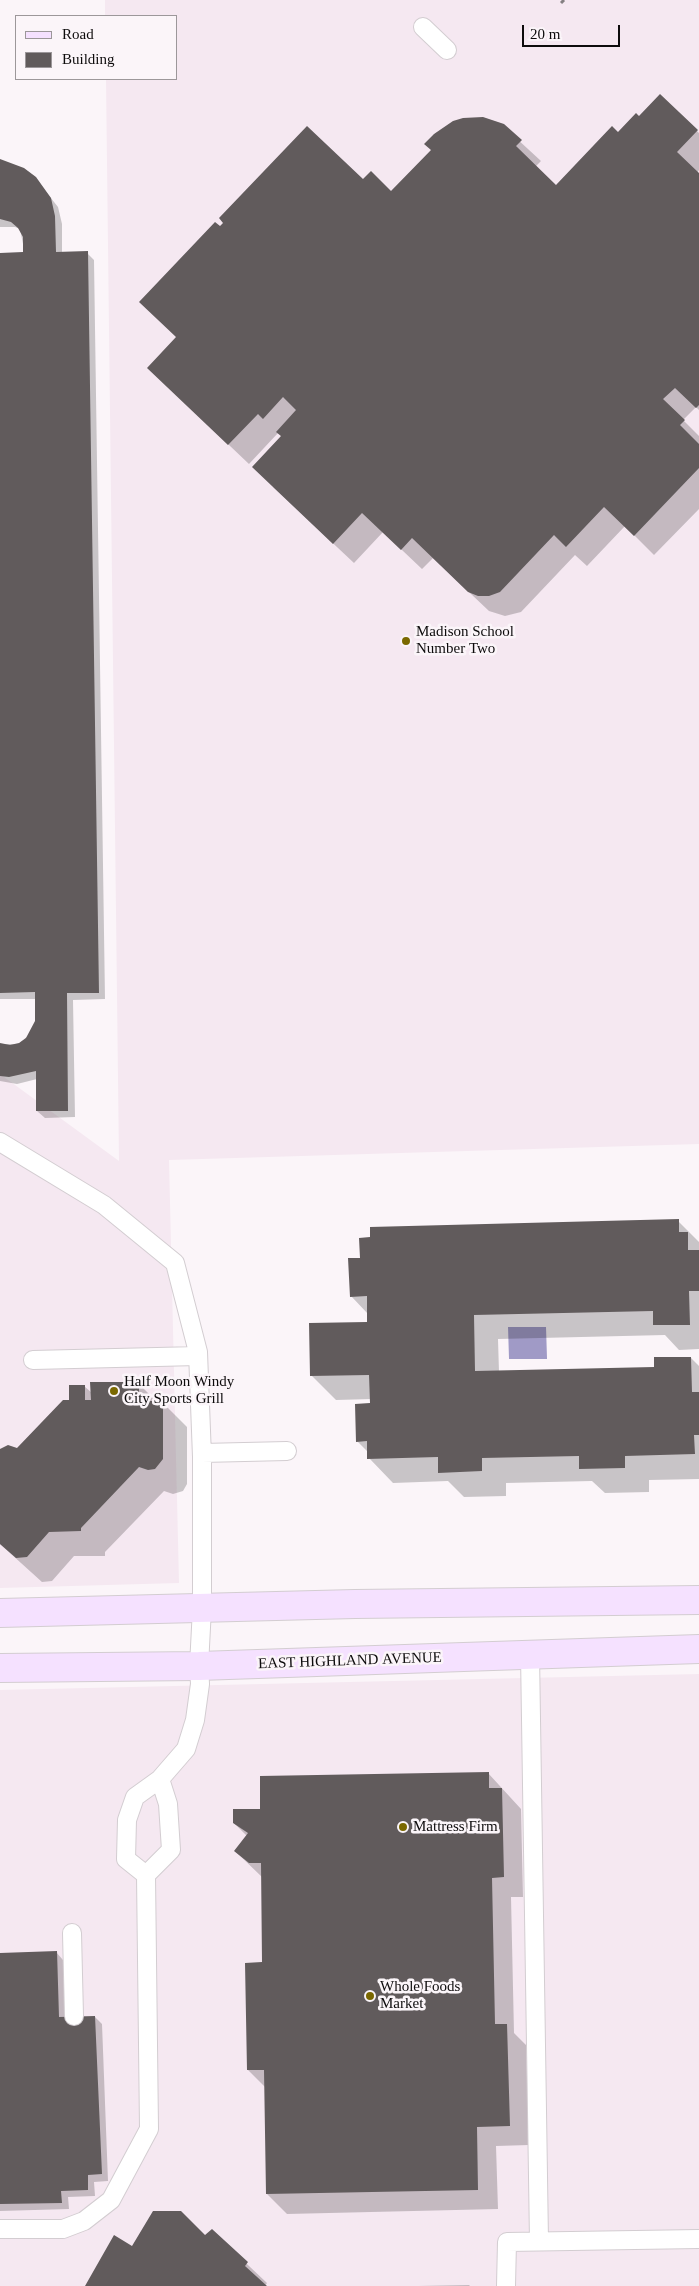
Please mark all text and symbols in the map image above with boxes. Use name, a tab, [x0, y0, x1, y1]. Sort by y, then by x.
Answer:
legend	[15, 15, 178, 80]
scale bar	[524, 15, 622, 47]
text: Road	[62, 26, 94, 42]
text: 20 m	[530, 26, 560, 42]
text: Building	[62, 51, 115, 67]
place label: Madison School Number Two	[416, 623, 514, 658]
marker: Madison School Number Two	[400, 635, 412, 647]
place label: Half Moon Windy City Sports Grill	[124, 1373, 234, 1408]
marker: Half Moon Windy City Sports Grill	[108, 1385, 120, 1397]
street label: EAST HIGHLAND AVENUE	[258, 1649, 442, 1673]
place label: Mattress Firm	[413, 1818, 498, 1836]
marker: Mattress Firm	[397, 1821, 409, 1833]
place label: Whole Foods Market	[380, 1978, 460, 2013]
marker: Whole Foods Market	[364, 1990, 376, 2002]

